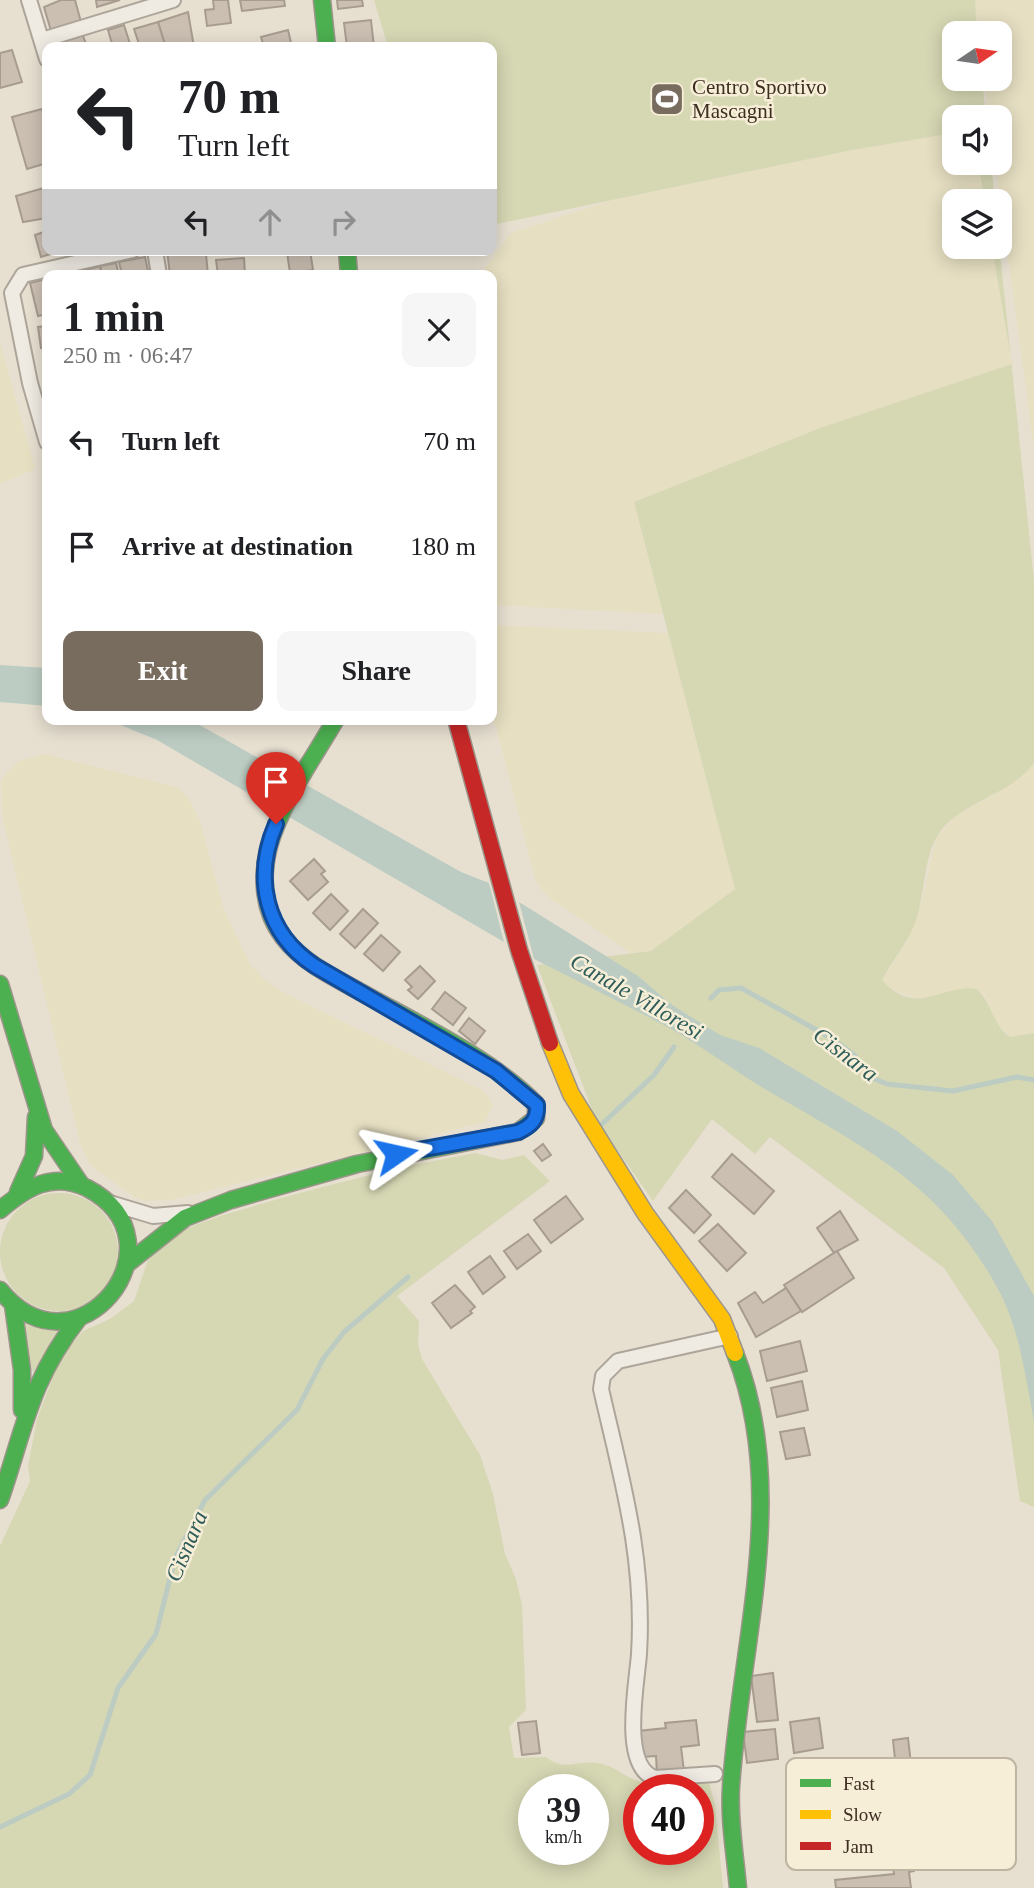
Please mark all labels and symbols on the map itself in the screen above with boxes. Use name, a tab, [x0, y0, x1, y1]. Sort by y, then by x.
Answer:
north arrow	[942, 21, 1012, 91]
place label: Centro Sportivo Mascagni	[692, 75, 827, 123]
sports icon: Centro Sportivo Mascagni	[648, 80, 686, 118]
pin	[246, 752, 306, 824]
water label: Canale Villoresi	[566, 948, 707, 1044]
water label: Cisnara	[809, 1022, 883, 1087]
position arrow	[359, 1117, 433, 1191]
water label: Cisnara	[160, 1507, 212, 1585]
legend	[786, 1758, 1016, 1870]
text: Fast	[843, 1773, 875, 1794]
speed limit sign: 40	[623, 1774, 714, 1865]
text: Slow	[843, 1804, 882, 1825]
text: Jam	[843, 1836, 874, 1857]

